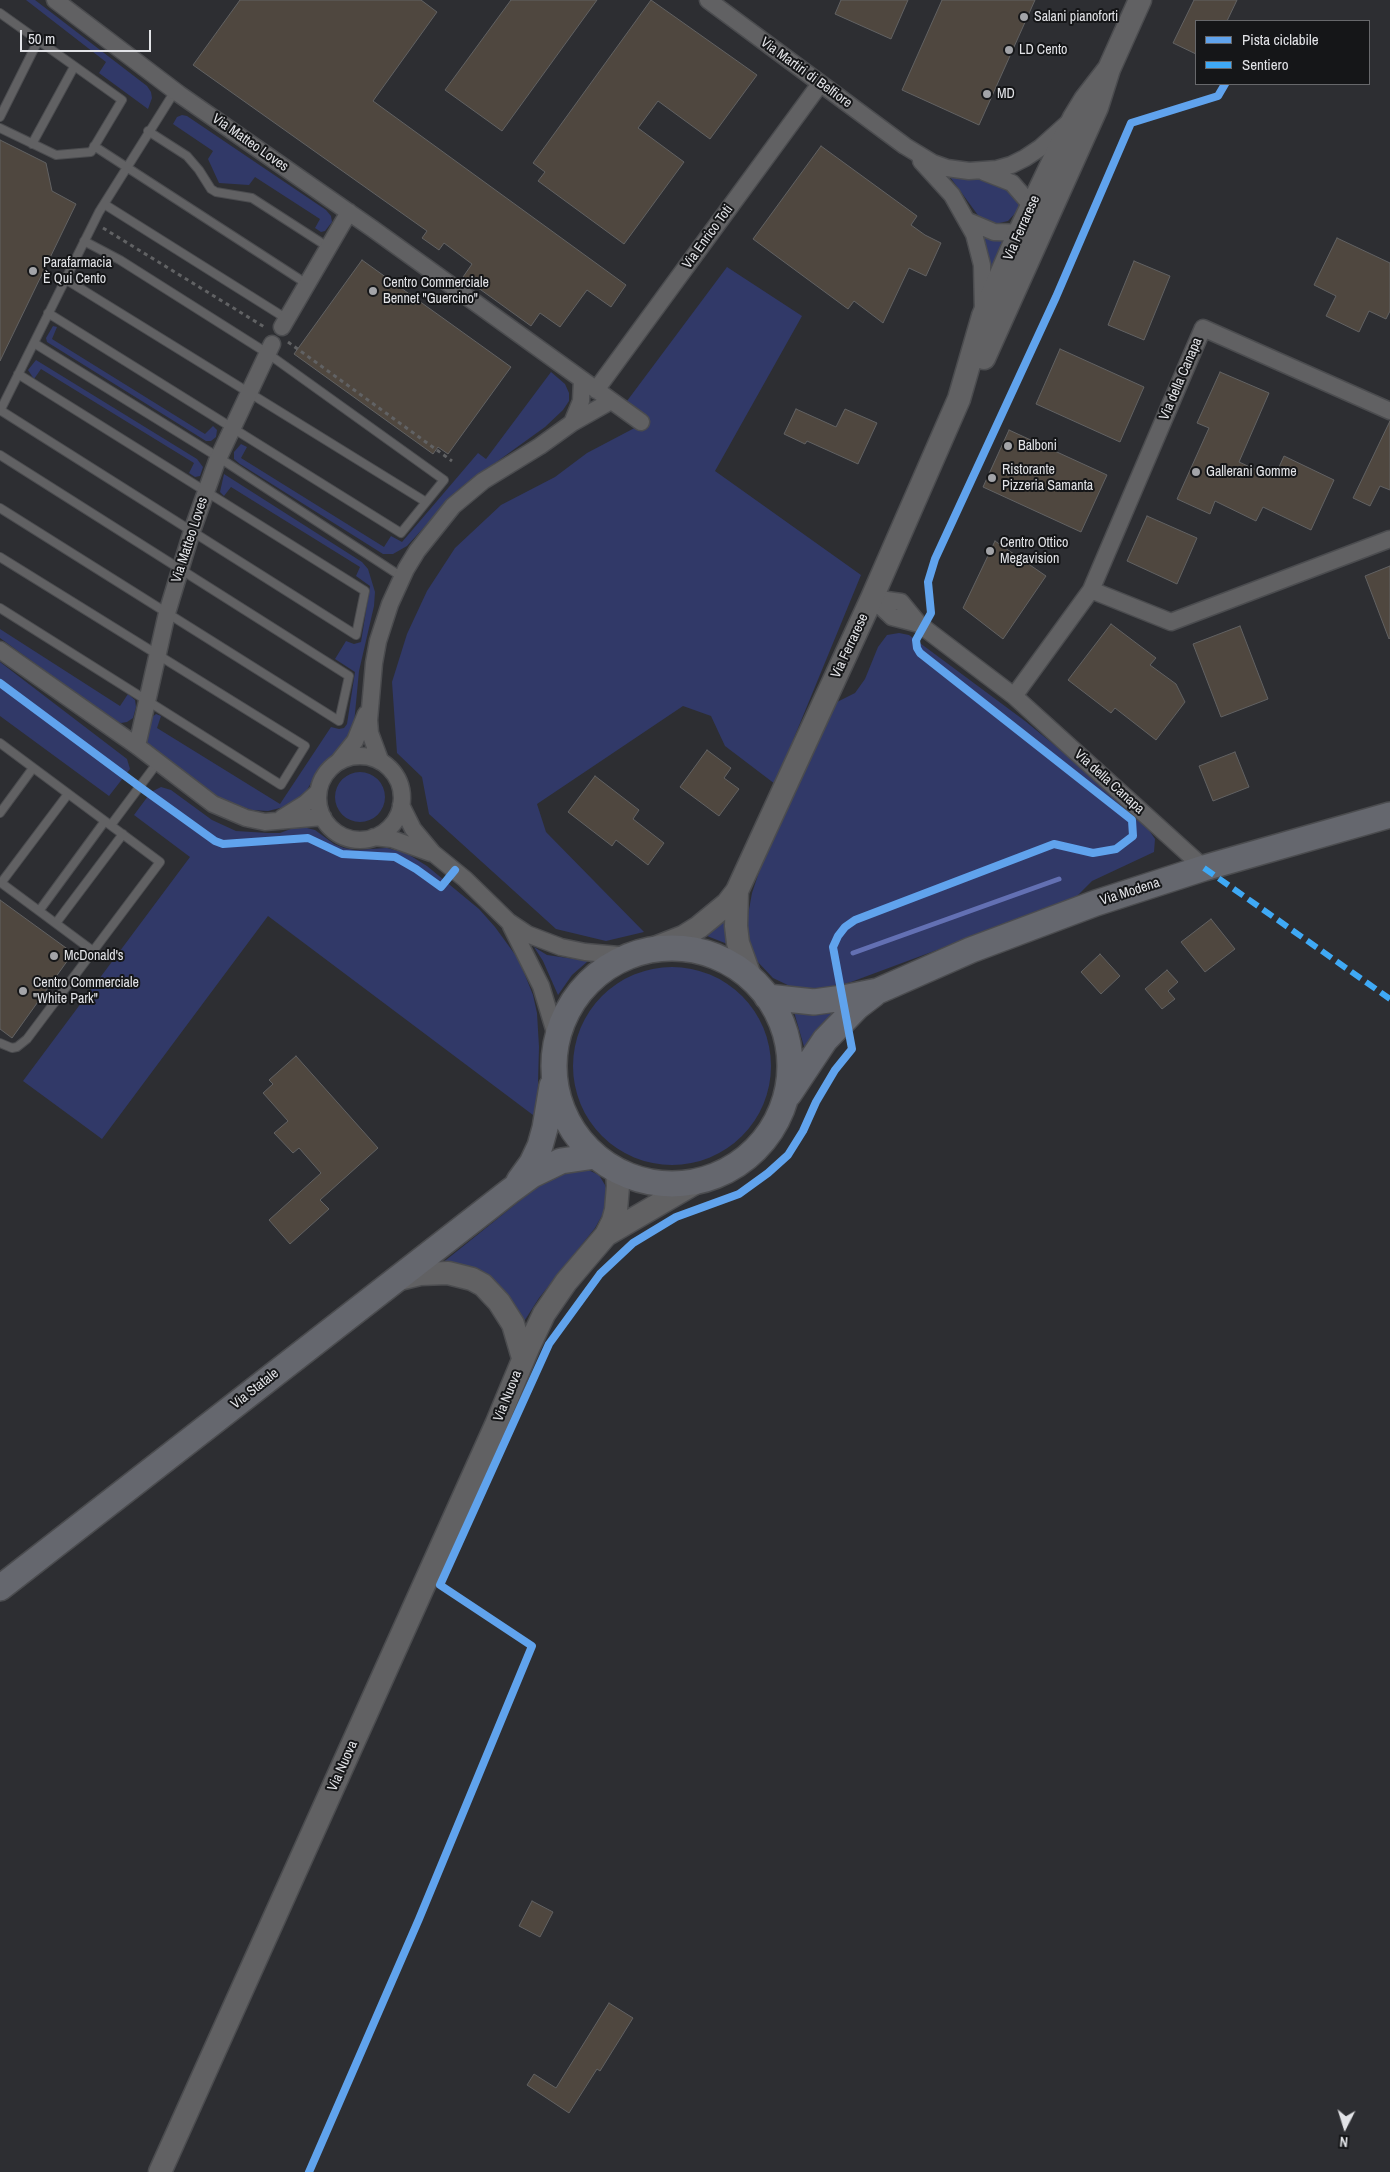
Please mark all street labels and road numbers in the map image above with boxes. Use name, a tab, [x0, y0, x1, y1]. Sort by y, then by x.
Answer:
street label: Via Martiri di Belfiore	[757, 34, 855, 112]
street label: Via Matteo Loves	[209, 111, 291, 175]
street label: Via Ferrarese	[1000, 193, 1044, 263]
street label: Via Enrico Toti	[679, 202, 737, 272]
street label: Via della Canapa	[1156, 335, 1206, 423]
street label: Via Matteo Loves	[168, 495, 212, 585]
street label: Via Ferrarese	[828, 611, 872, 681]
street label: Via della Canapa	[1071, 746, 1147, 818]
street label: Via Modena	[1098, 874, 1162, 910]
street label: Via Statale	[228, 1365, 282, 1413]
street label: Via Nuova	[490, 1368, 526, 1424]
street label: Via Nuova	[324, 1738, 362, 1794]

